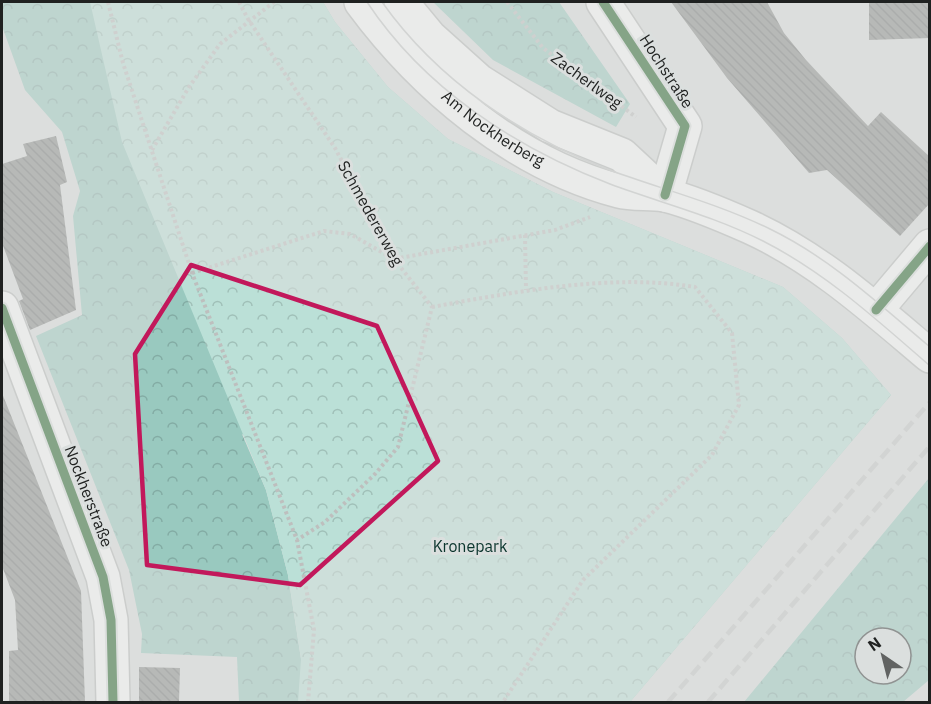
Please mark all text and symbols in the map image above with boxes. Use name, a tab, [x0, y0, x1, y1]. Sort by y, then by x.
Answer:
street label: Hochstraße	[636, 30, 698, 112]
street label: Zacherlweg	[547, 47, 627, 113]
street label: Am Nockherberg	[438, 86, 548, 171]
street label: Schmedererweg	[334, 157, 408, 270]
street label: Nockherstraße	[60, 442, 118, 550]
park label: Kronepark	[433, 536, 508, 556]
north arrow	[853, 626, 913, 686]
text: N	[864, 632, 885, 655]

